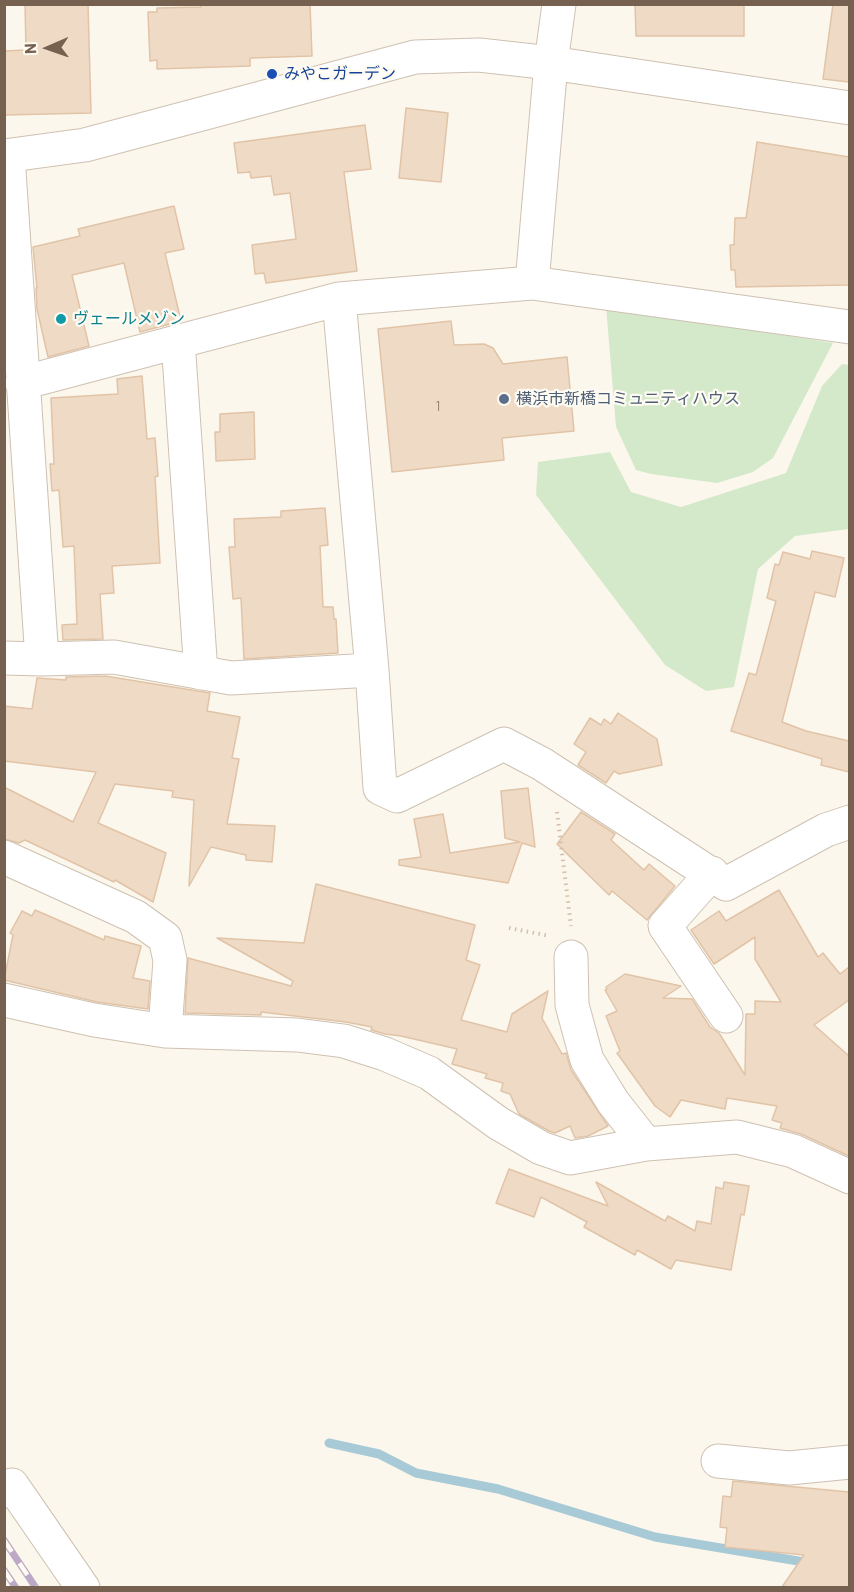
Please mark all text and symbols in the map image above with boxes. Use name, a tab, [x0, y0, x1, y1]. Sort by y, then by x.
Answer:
north arrow	[18, 18, 78, 78]
text: N	[20, 43, 39, 54]
place label: みやこガーデン	[284, 64, 396, 84]
marker: みやこガーデン	[265, 67, 279, 81]
place label: ヴェールメゾン	[73, 309, 185, 329]
marker: ヴェールメゾン	[54, 312, 68, 326]
place label: 横浜市新橋コミュニティハウス	[516, 389, 740, 409]
marker: 横浜市新橋コミュニティハウス	[497, 392, 511, 406]
house number: 1	[436, 398, 440, 414]

